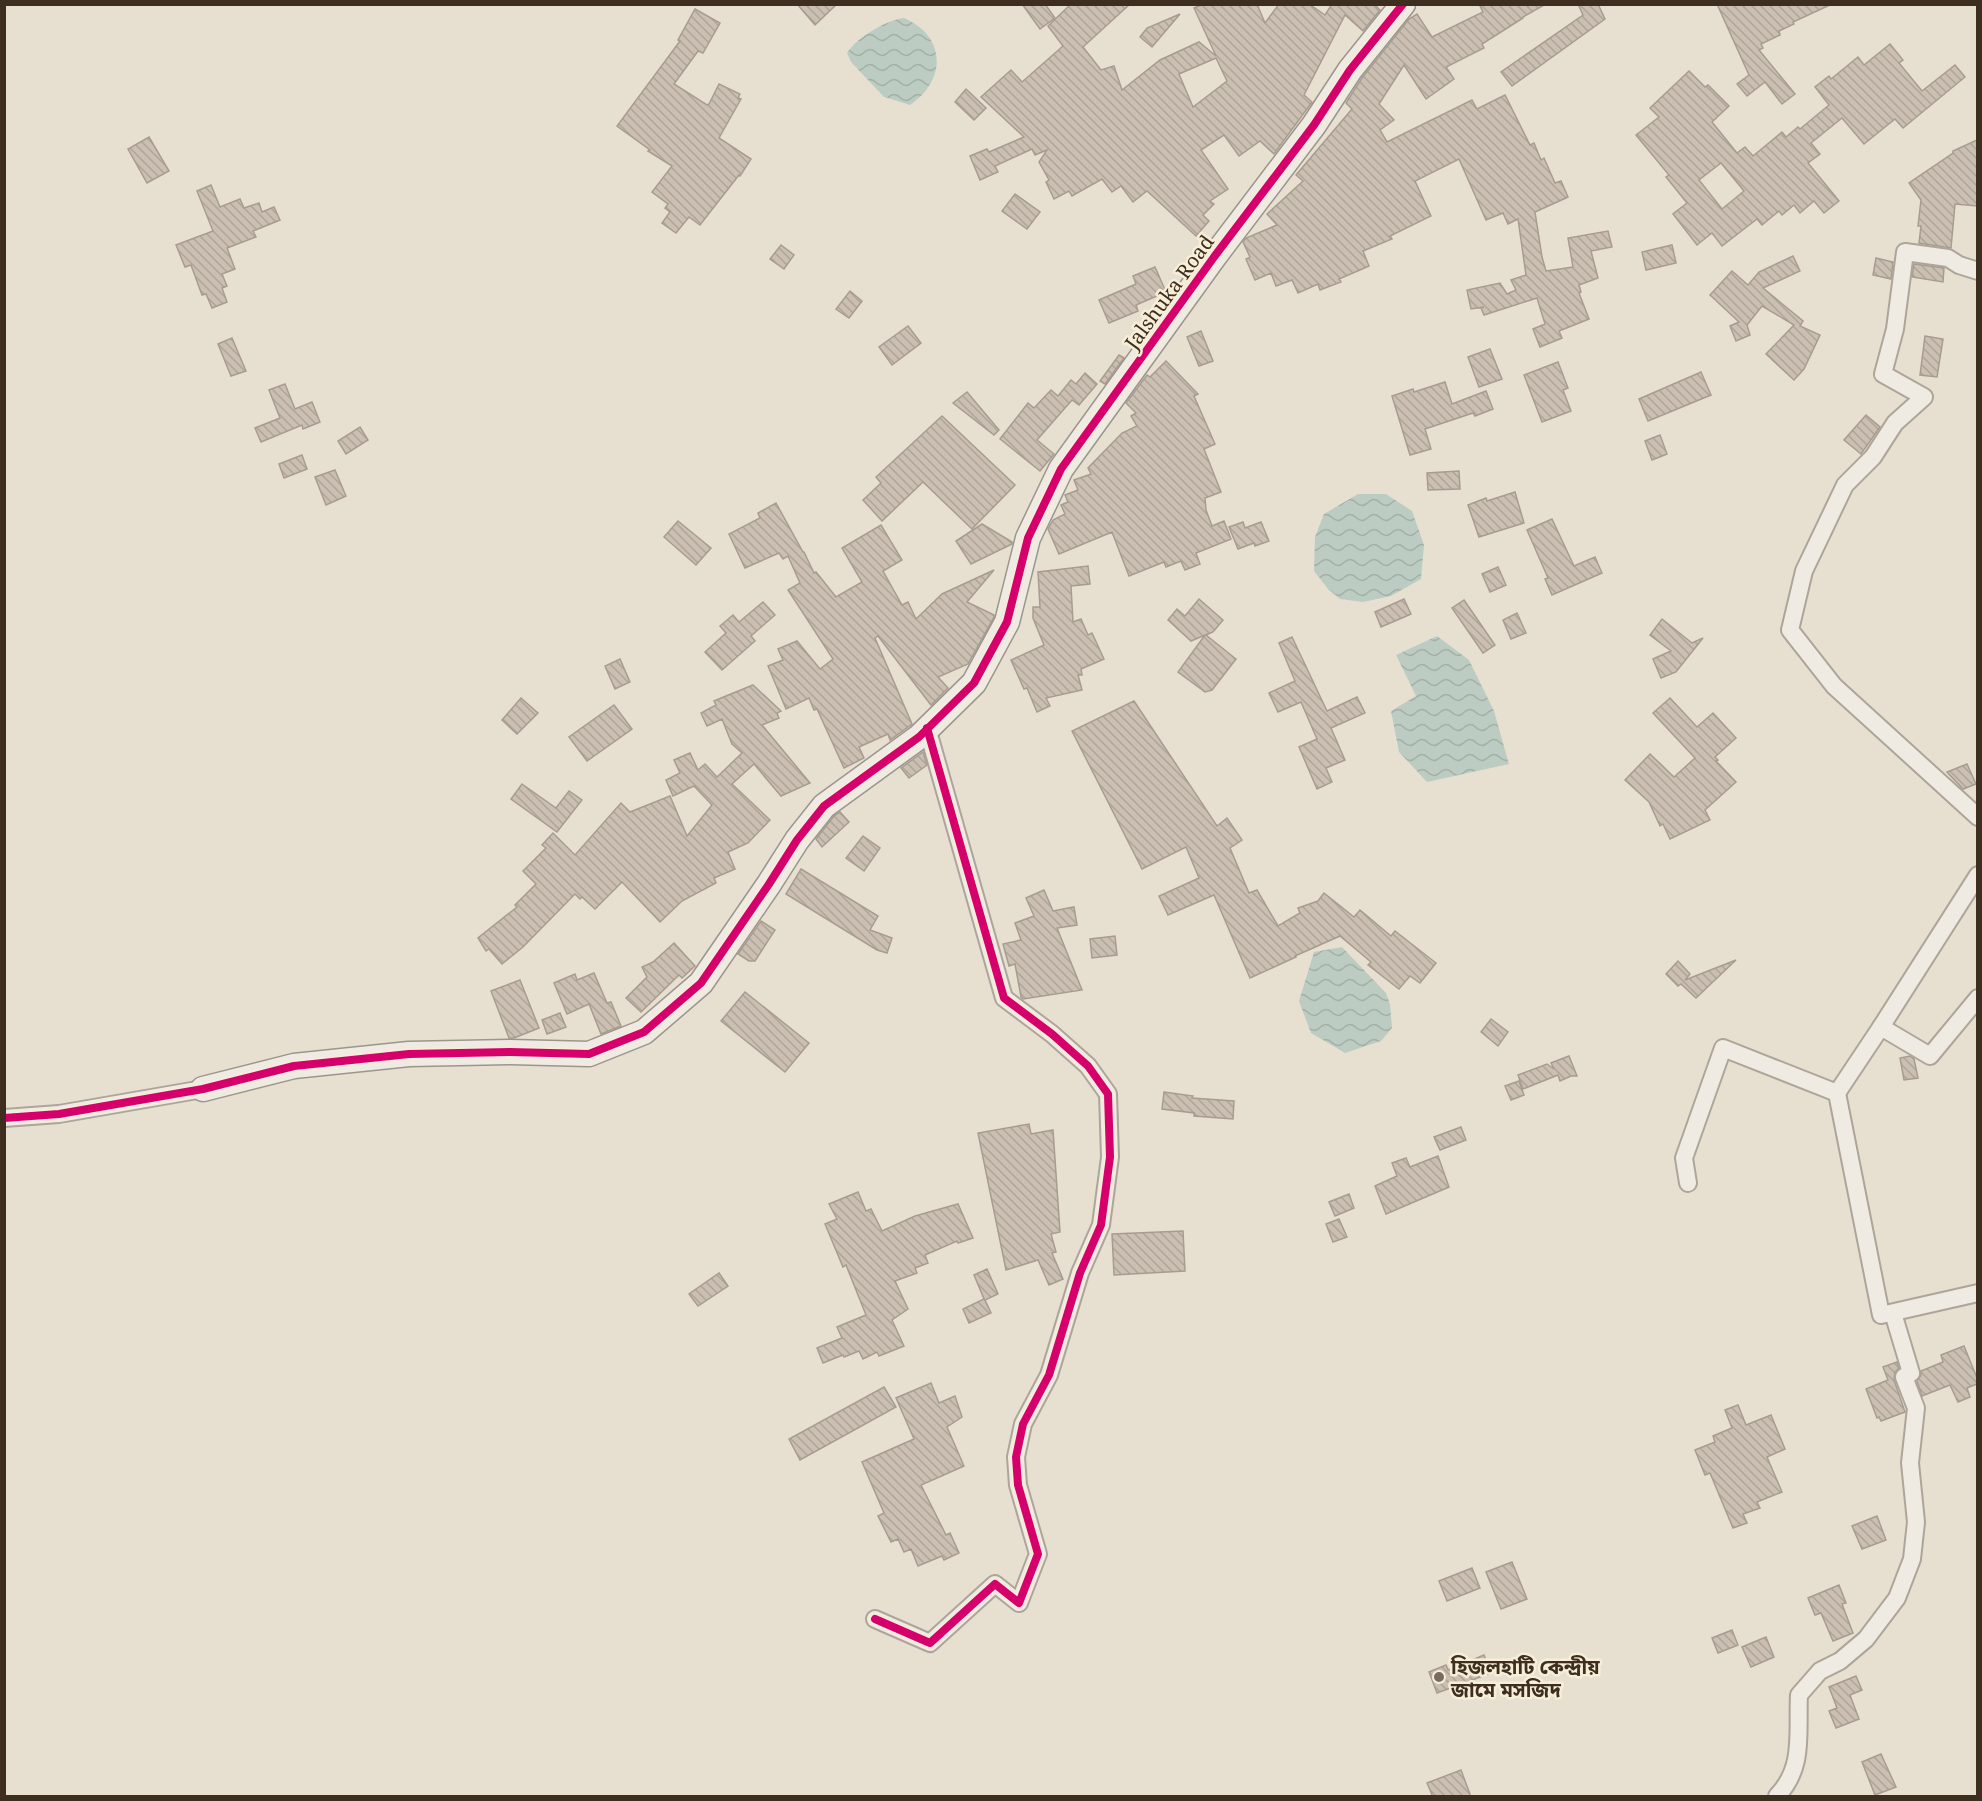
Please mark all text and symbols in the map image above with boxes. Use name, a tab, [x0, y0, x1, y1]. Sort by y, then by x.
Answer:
street label: Jalshuka Road	[1118, 229, 1220, 356]
place label: হিজলহাটি কেন্দ্রীয় জামে মসজিদ	[1450, 1653, 1600, 1703]
marker: হিজলহাটি কেন্দ্রীয় জামে মসজিদ	[1432, 1670, 1446, 1684]

